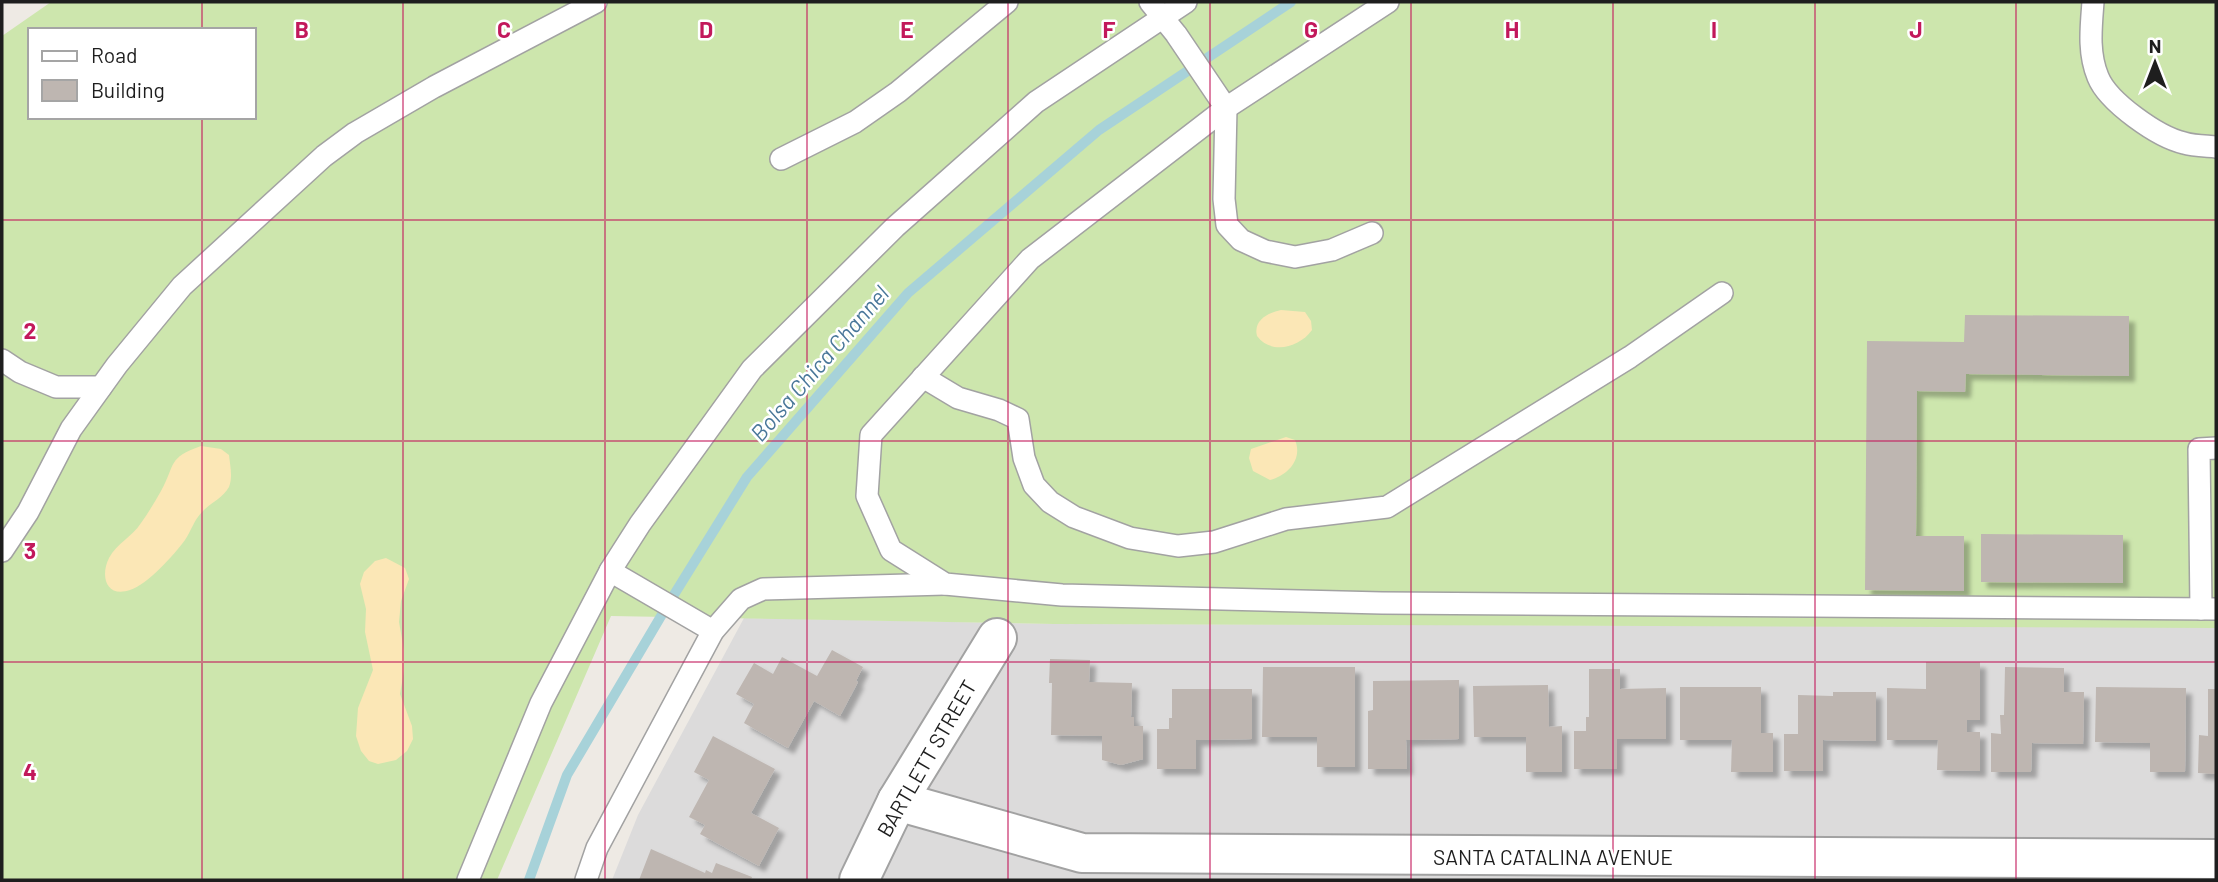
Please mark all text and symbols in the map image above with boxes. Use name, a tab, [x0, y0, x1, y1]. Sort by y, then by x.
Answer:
text: B	[295, 15, 309, 43]
text: C	[497, 15, 511, 43]
text: D	[699, 15, 713, 43]
text: E	[900, 15, 914, 43]
text: F	[1103, 15, 1116, 43]
text: G	[1304, 15, 1318, 43]
text: H	[1505, 15, 1519, 43]
text: I	[1711, 15, 1717, 43]
text: J	[1909, 15, 1923, 43]
legend	[28, 28, 256, 119]
north arrow	[2120, 28, 2190, 98]
text: N	[2149, 34, 2161, 57]
text: Road	[91, 42, 137, 67]
text: Building	[91, 77, 165, 102]
water label: Bolsa Chica Channel	[744, 280, 894, 446]
text: 2	[24, 316, 36, 344]
text: 3	[24, 536, 36, 564]
street label: BARTLETT STREET	[871, 675, 981, 841]
text: 4	[23, 757, 37, 785]
street label: SANTA CATALINA AVENUE	[1433, 844, 1673, 869]

